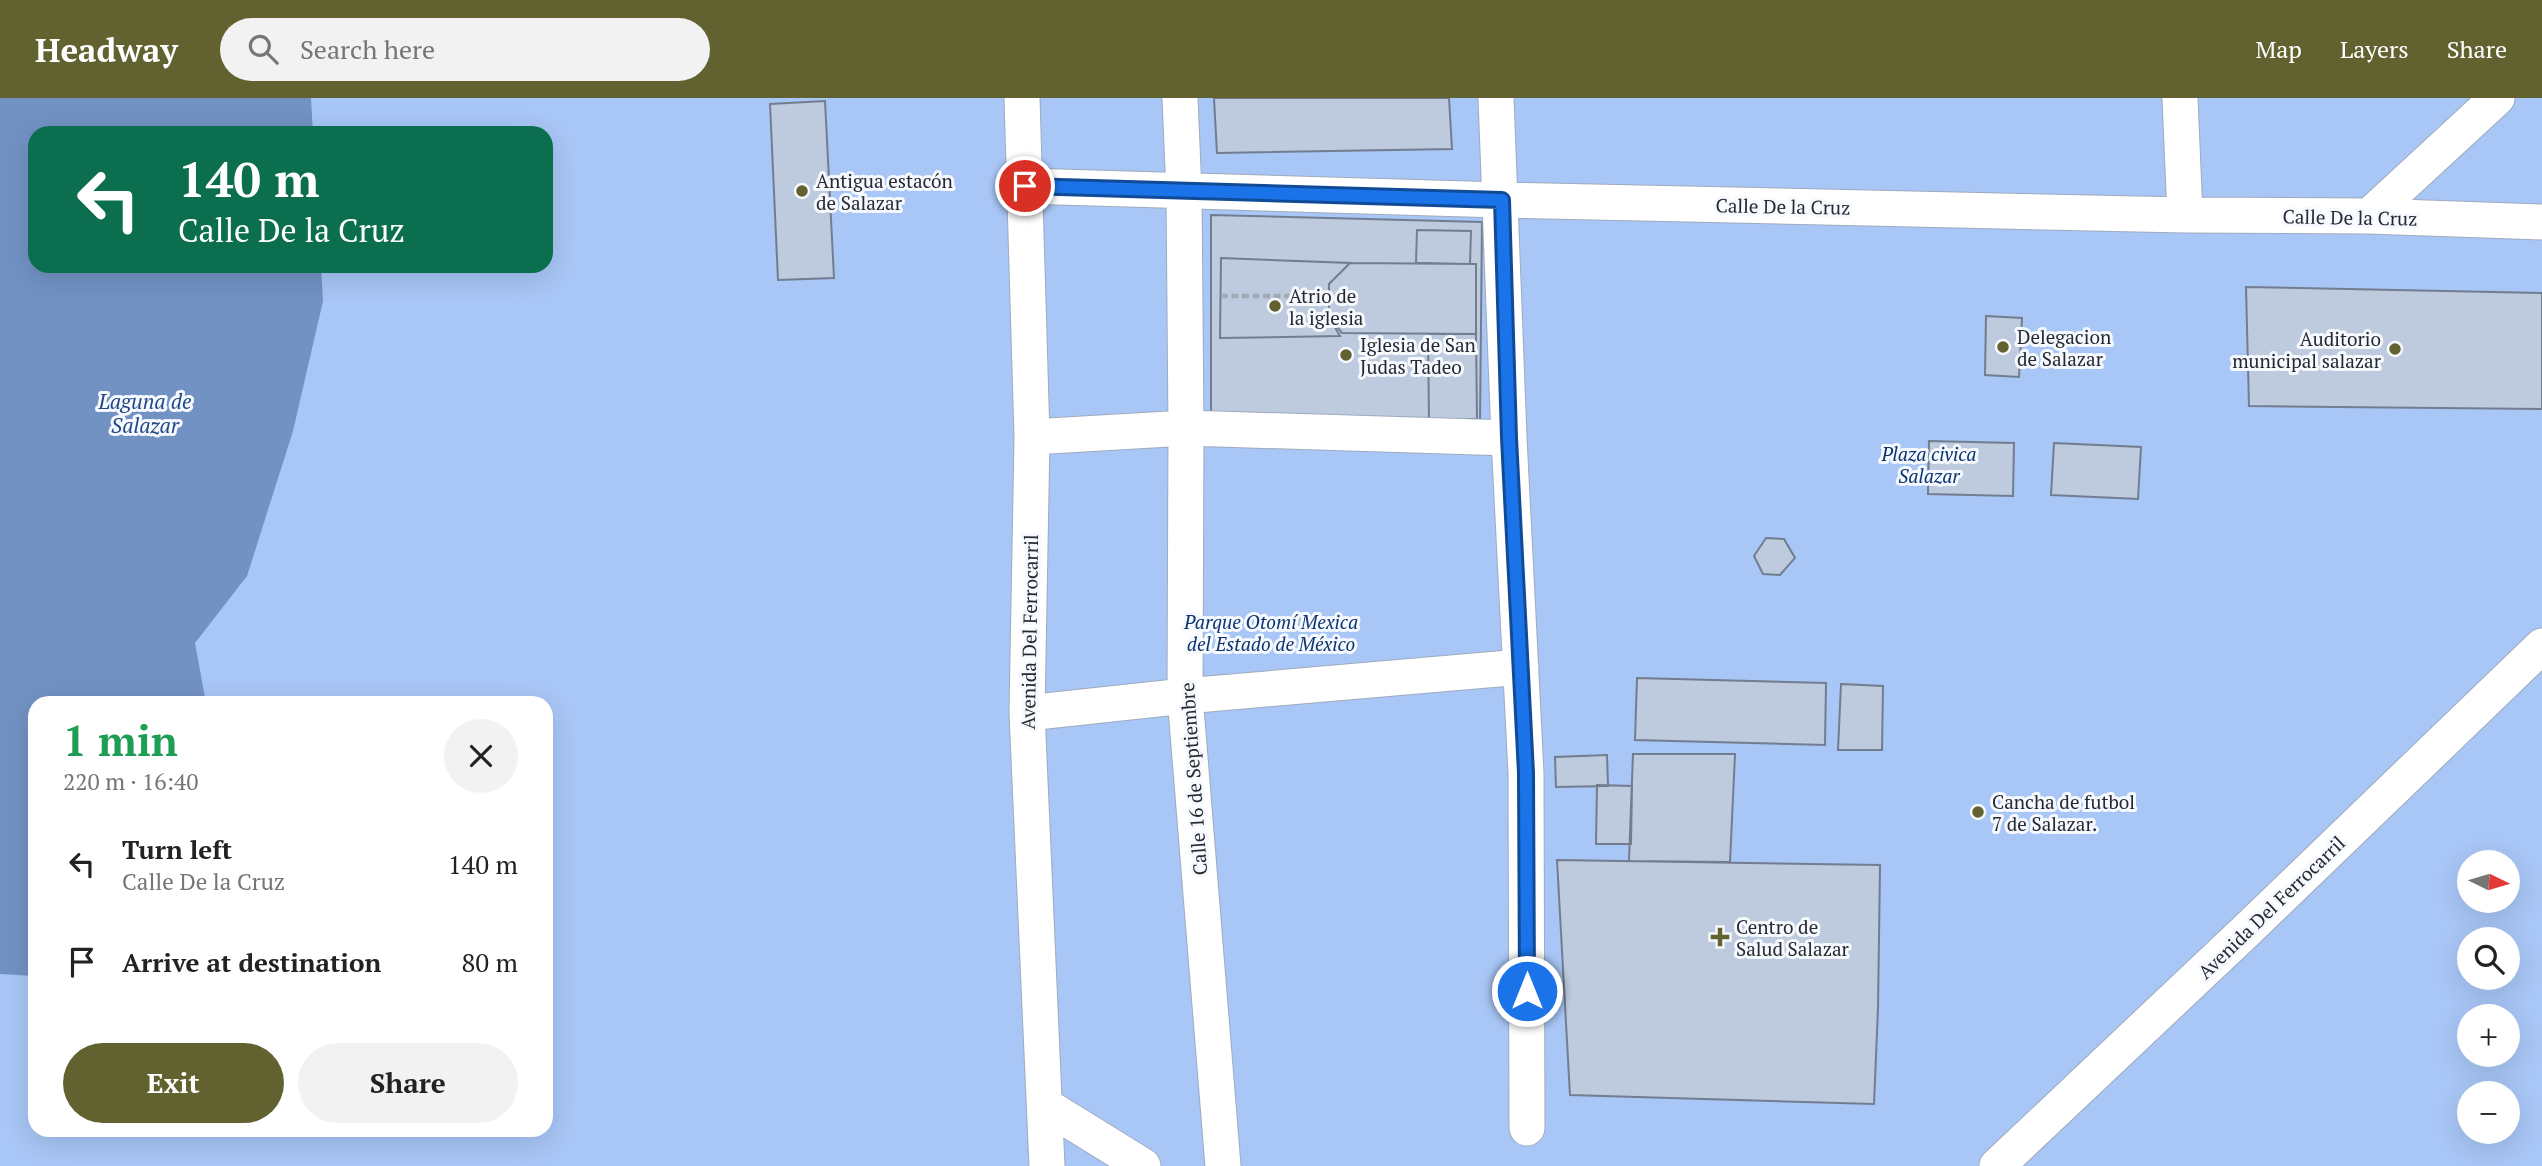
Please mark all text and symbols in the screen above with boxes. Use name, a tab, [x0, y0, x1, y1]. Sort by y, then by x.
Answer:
search box	[220, 18, 710, 81]
text: Headway	[35, 28, 178, 71]
icon: search	[244, 30, 282, 68]
text: Search here	[300, 32, 435, 66]
text: Map	[2255, 33, 2302, 65]
text: Layers	[2340, 33, 2409, 65]
text: Share	[2447, 33, 2507, 65]
text: 140 m	[178, 146, 320, 211]
icon: left	[63, 154, 154, 245]
pin	[995, 156, 1055, 216]
icon: arrive	[1006, 167, 1044, 205]
place label: Antigua estacón de Salazar	[816, 168, 953, 215]
marker: Antigua estacón de Salazar	[794, 183, 810, 199]
street label: Calle De la Cruz	[1715, 192, 1851, 220]
street label: Calle De la Cruz	[2282, 203, 2418, 231]
text: Calle De la Cruz	[178, 209, 405, 251]
place label: Atrio de la iglesia	[1289, 283, 1364, 330]
marker: Atrio de la iglesia	[1267, 298, 1283, 314]
place label: Delegacion de Salazar	[2017, 324, 2111, 371]
place label: Auditorio municipal salazar	[2232, 326, 2382, 373]
place label: Iglesia de San Judas Tadeo	[1360, 332, 1476, 379]
marker: Delegacion de Salazar	[1995, 339, 2011, 355]
marker: Auditorio municipal salazar	[2387, 341, 2403, 357]
marker: Iglesia de San Judas Tadeo	[1338, 347, 1354, 363]
water label: Laguna de Salazar	[98, 387, 192, 439]
park label: Plaza civica Salazar	[1880, 441, 1977, 488]
street label: Avenida Del Ferrocarril	[1015, 534, 1043, 730]
park label: Parque Otomí Mexica del Estado de México	[1183, 609, 1358, 656]
street label: Calle 16 de Septiembre	[1174, 682, 1212, 876]
text: 1 min	[63, 712, 178, 768]
button: close	[444, 719, 518, 793]
text: 220 m · 16:40	[63, 766, 198, 797]
place label: Cancha de futbol 7 de Salazar.	[1992, 789, 2135, 836]
marker: Cancha de futbol 7 de Salazar.	[1970, 804, 1986, 820]
street label: Avenida Del Ferrocarril	[2192, 830, 2350, 984]
text: Turn left	[122, 832, 232, 866]
icon: left	[63, 845, 101, 883]
text: 140 m	[448, 847, 518, 881]
north arrow	[2457, 850, 2520, 914]
map controls	[2457, 850, 2520, 1144]
text: Calle De la Cruz	[122, 866, 285, 897]
place label: Centro de Salud Salazar	[1736, 914, 1850, 961]
marker: Centro de Salud Salazar	[1710, 927, 1730, 947]
button: search	[2457, 927, 2520, 990]
icon: arrive	[63, 943, 101, 981]
text: Arrive at destination	[122, 945, 381, 979]
text: 80 m	[462, 945, 518, 979]
position arrow	[1490, 954, 1564, 1028]
button: +	[2457, 1004, 2520, 1067]
button: Exit	[63, 1043, 284, 1123]
button: Share	[298, 1043, 518, 1123]
button: −	[2457, 1081, 2520, 1144]

